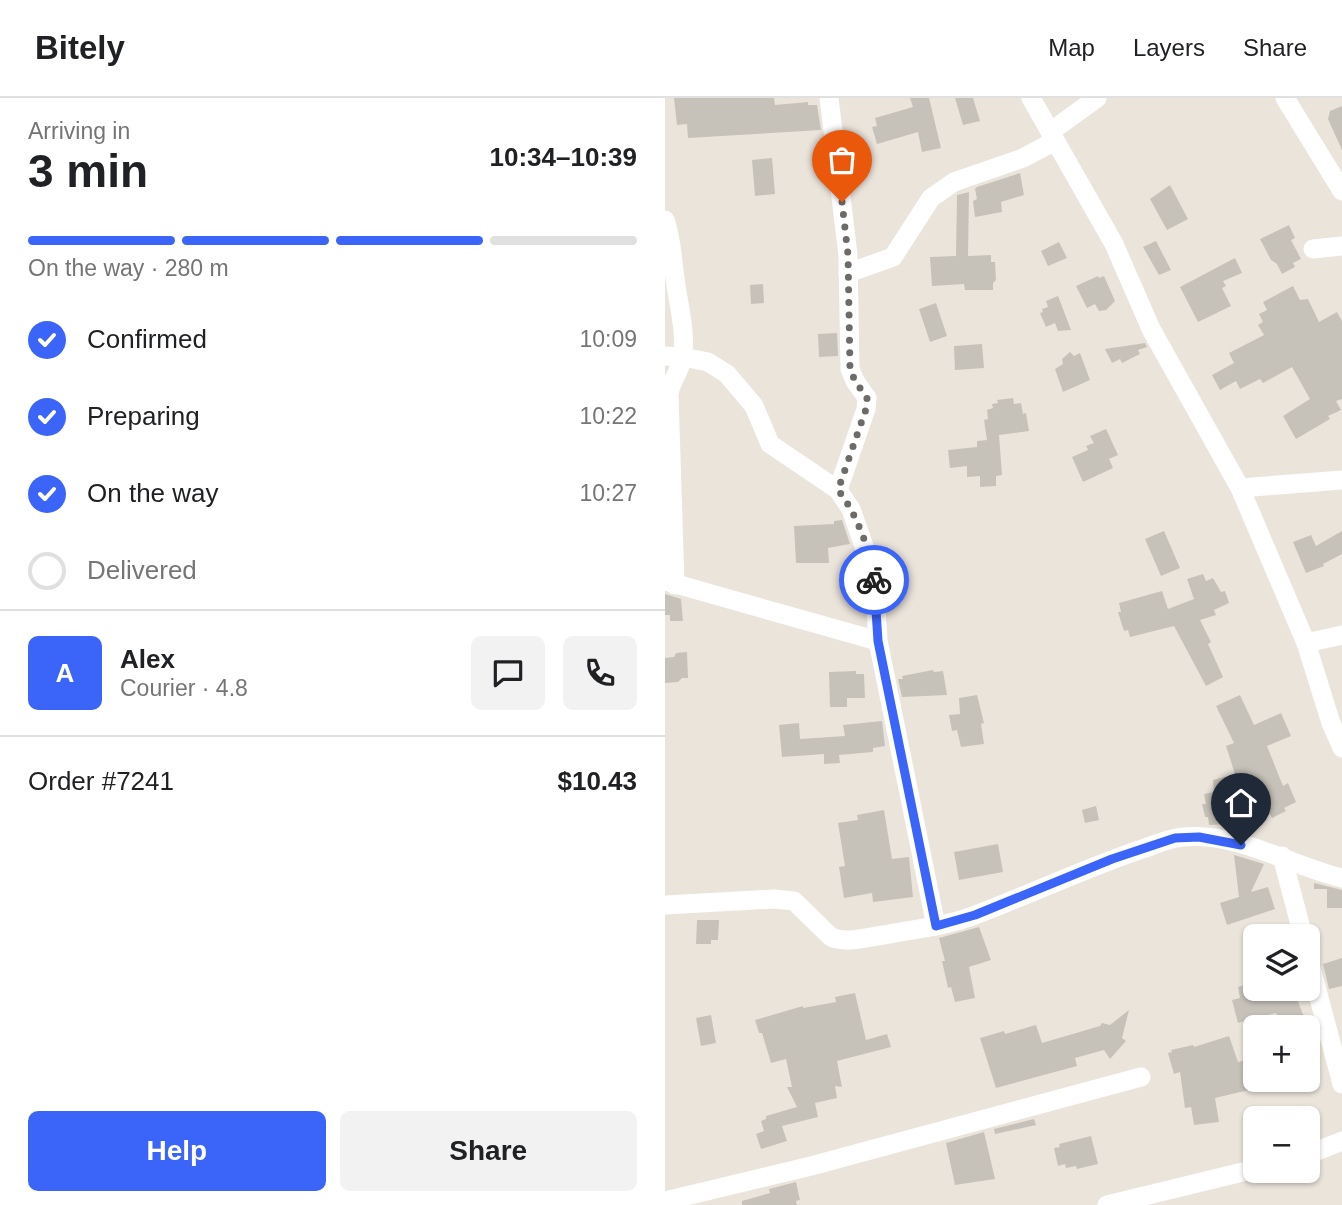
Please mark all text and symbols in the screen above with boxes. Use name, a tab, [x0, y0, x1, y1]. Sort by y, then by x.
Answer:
text: Bitely	[35, 29, 125, 66]
text: Map	[1048, 34, 1095, 61]
text: Layers	[1133, 34, 1205, 61]
text: Share	[1243, 34, 1307, 61]
text: Arriving in	[28, 118, 130, 144]
pin	[812, 130, 872, 202]
icon: bag	[823, 141, 861, 179]
text: 10:34–10:39	[490, 142, 637, 172]
text: 3 min	[28, 145, 148, 197]
text: On the way · 280 m	[28, 255, 229, 281]
icon: check	[28, 321, 66, 359]
text: Confirmed	[87, 324, 207, 354]
text: 10:09	[579, 326, 637, 352]
icon: check	[28, 398, 66, 436]
text: Preparing	[87, 401, 200, 431]
text: 10:22	[579, 403, 637, 429]
icon: check	[28, 475, 66, 513]
text: On the way	[87, 478, 219, 508]
text: 10:27	[579, 480, 637, 506]
courier	[839, 545, 909, 615]
text: Delivered	[87, 555, 197, 585]
icon: bike	[855, 561, 893, 599]
button: chat	[471, 636, 545, 710]
button: phone	[563, 636, 637, 710]
text: Alex	[120, 644, 175, 674]
text: A	[56, 658, 74, 688]
text: Courier · 4.8	[120, 675, 248, 701]
text: Order #7241	[28, 766, 174, 796]
text: $10.43	[557, 766, 637, 796]
pin	[1211, 773, 1271, 845]
icon: home	[1222, 784, 1260, 822]
map controls	[1243, 924, 1320, 1183]
button: layers	[1243, 924, 1320, 1001]
button: +	[1243, 1015, 1320, 1092]
button: −	[1243, 1106, 1320, 1183]
button: Help	[28, 1111, 326, 1191]
button: Share	[340, 1111, 637, 1191]

